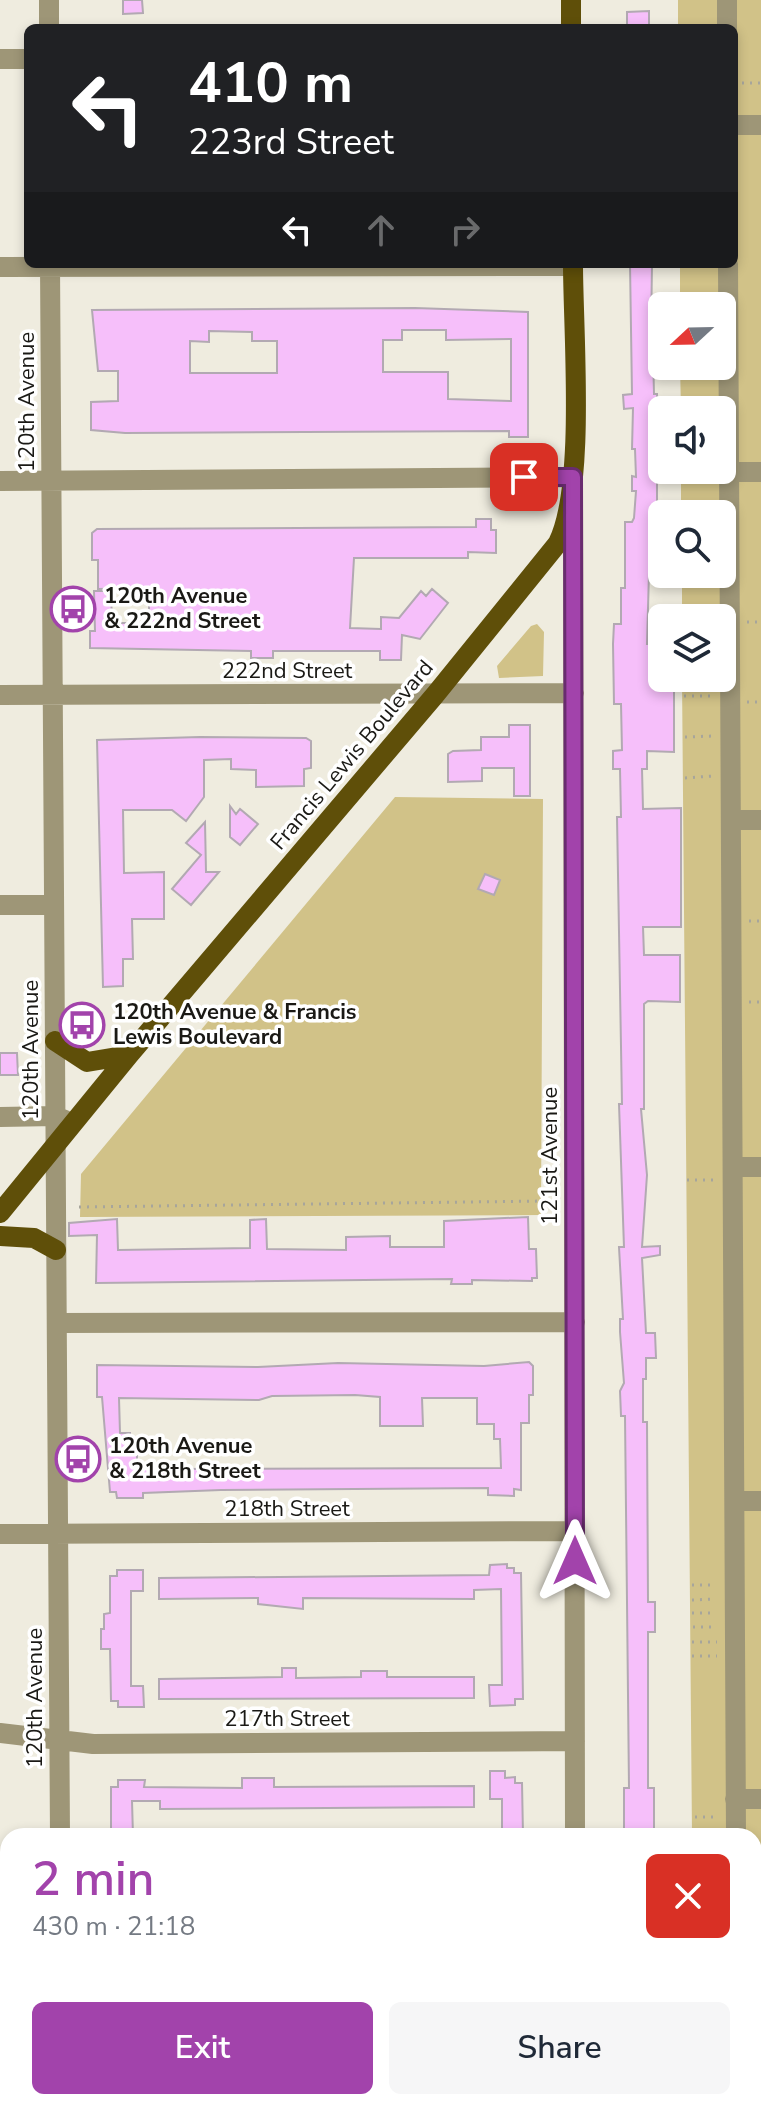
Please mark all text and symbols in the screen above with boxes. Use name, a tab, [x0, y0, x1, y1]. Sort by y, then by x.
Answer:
text: 410 m	[188, 45, 353, 122]
icon: left	[56, 56, 160, 160]
text: 223rd Street	[188, 118, 394, 167]
icon: left	[275, 208, 319, 252]
icon: ahead	[359, 208, 403, 252]
icon: right	[443, 208, 487, 252]
north arrow	[648, 292, 736, 380]
map controls	[648, 292, 736, 692]
street label: 120th Avenue	[12, 332, 42, 472]
button: sound	[648, 396, 736, 484]
pin	[490, 443, 558, 511]
icon: arrive	[502, 455, 546, 499]
button: search	[648, 500, 736, 588]
place label: 120th Avenue & 222nd Street	[104, 581, 261, 636]
bus stop icon: 120th Avenue & 222nd Street	[49, 585, 97, 633]
button: layers	[648, 604, 736, 692]
street label: Francis Lewis Boulevard	[264, 654, 440, 856]
street label: 222nd Street	[222, 656, 353, 686]
street label: 120th Avenue	[16, 980, 46, 1120]
place label: 120th Avenue & Francis Lewis Boulevard	[113, 997, 357, 1052]
bus stop icon: 120th Avenue & Francis Lewis Boulevard	[58, 1001, 106, 1049]
street label: 121st Avenue	[535, 1087, 565, 1225]
place label: 120th Avenue & 218th Street	[109, 1431, 261, 1486]
bus stop icon: 120th Avenue & 218th Street	[54, 1435, 102, 1483]
street label: 218th Street	[224, 1494, 350, 1524]
position arrow	[533, 1519, 617, 1603]
street label: 120th Avenue	[20, 1628, 50, 1768]
street label: 217th Street	[224, 1704, 350, 1734]
text: 2 min	[32, 1846, 154, 1912]
button: close	[646, 1854, 730, 1938]
text: 430 m · 21:18	[32, 1909, 195, 1944]
button: Exit	[32, 2002, 373, 2094]
button: Share	[389, 2002, 730, 2094]

